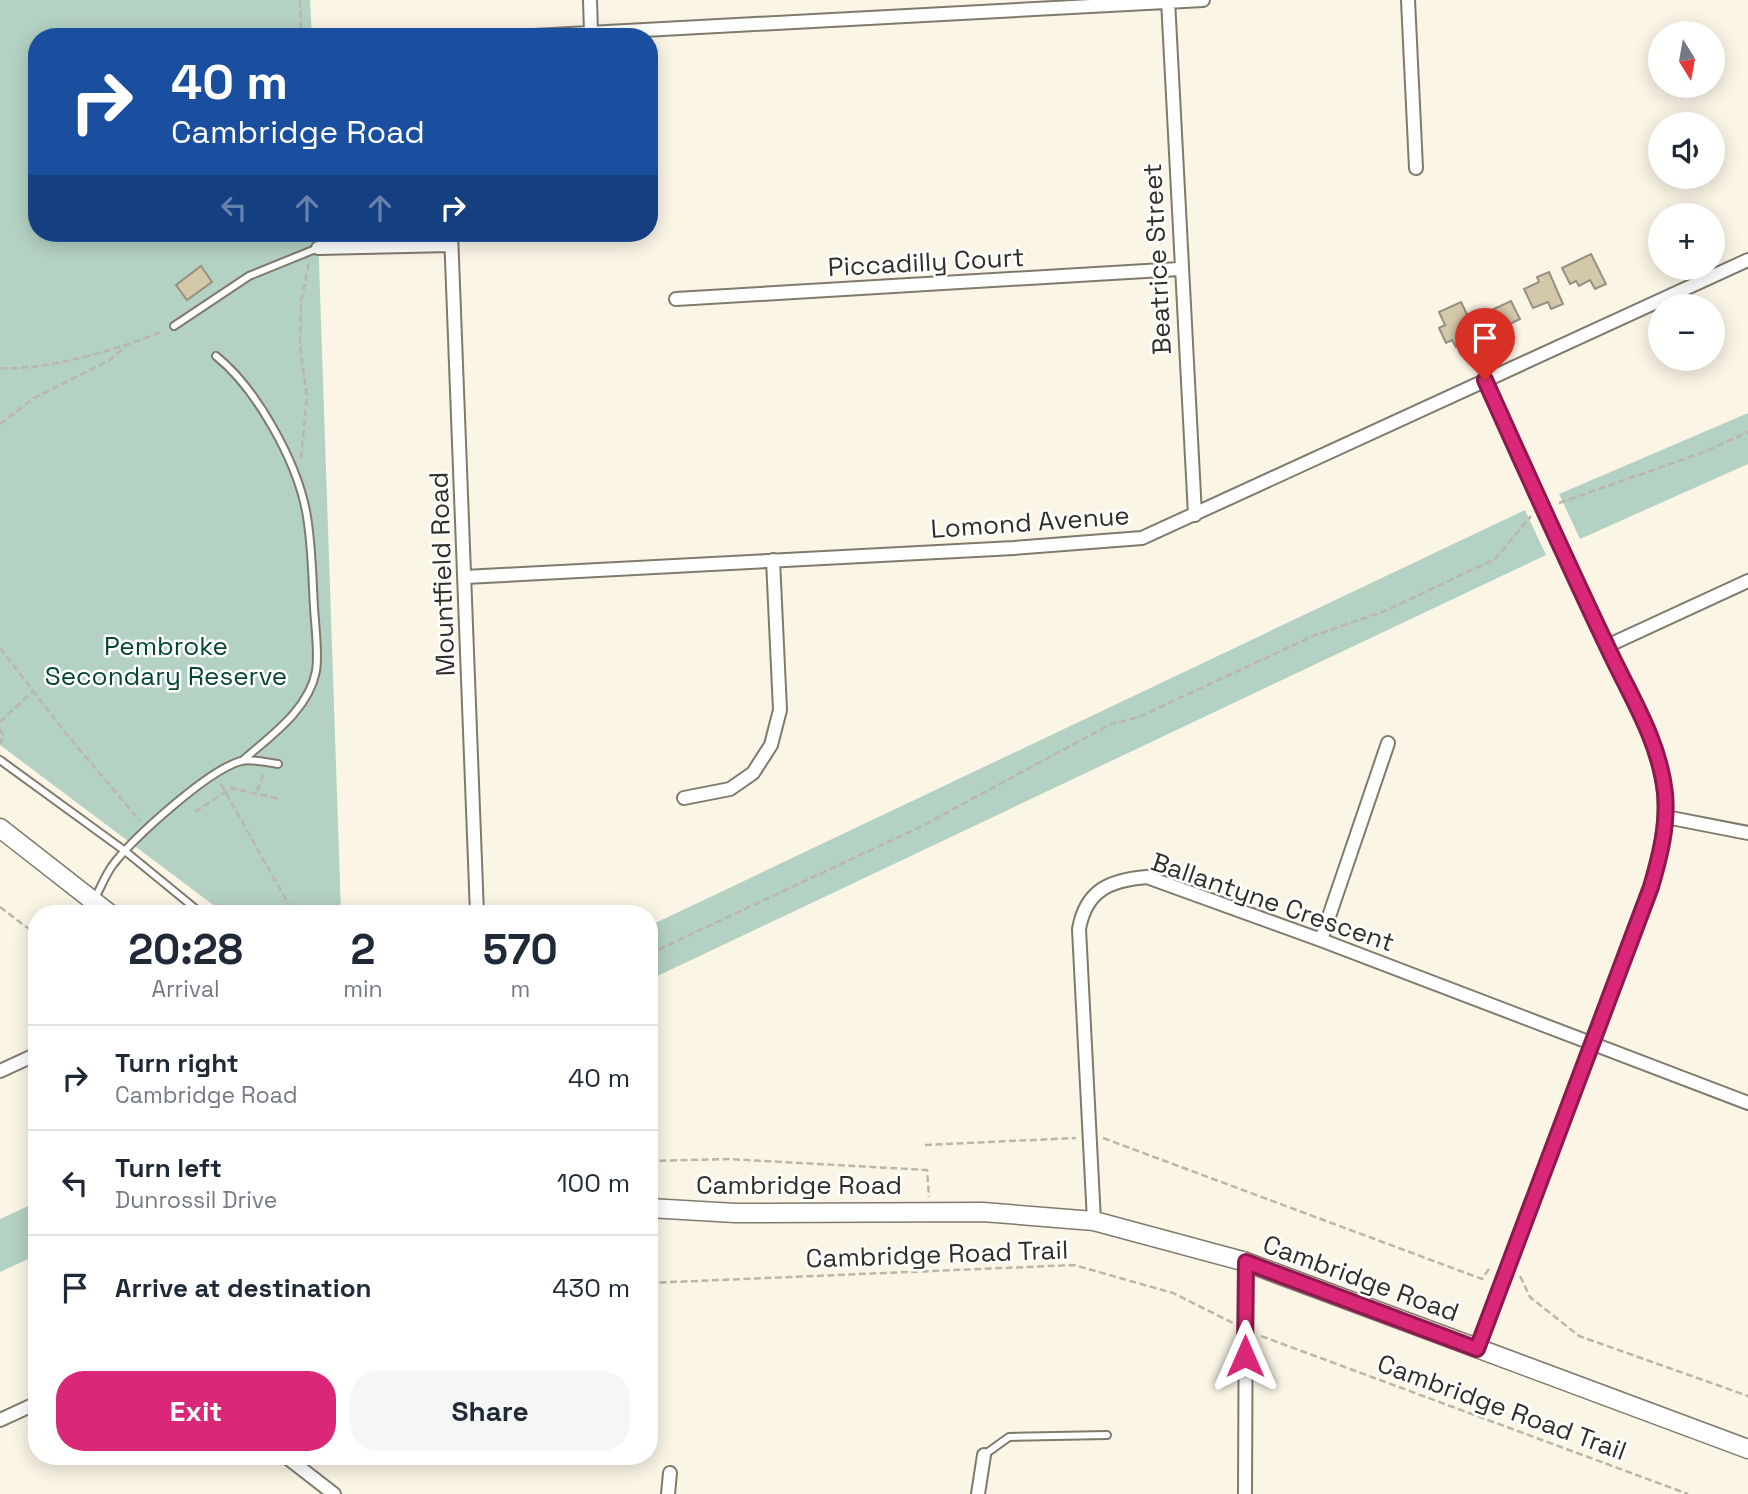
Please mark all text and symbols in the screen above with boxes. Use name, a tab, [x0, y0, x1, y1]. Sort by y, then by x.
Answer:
north arrow	[1648, 21, 1726, 98]
map controls	[1648, 21, 1725, 371]
text: 40 m	[171, 51, 288, 113]
icon: right	[56, 56, 147, 147]
text: Cambridge Road	[171, 112, 425, 152]
button: sound	[1648, 112, 1725, 189]
street label: Beatrice Street	[1135, 162, 1179, 356]
icon: left	[215, 189, 253, 227]
icon: ahead	[288, 189, 326, 227]
icon: ahead	[361, 189, 399, 227]
icon: right	[434, 189, 472, 227]
button: +	[1648, 203, 1725, 280]
street label: Piccadilly Court	[827, 240, 1025, 284]
button: −	[1648, 294, 1725, 371]
pin	[1455, 308, 1515, 380]
icon: arrive	[1466, 319, 1504, 357]
street label: Mountfield Road	[421, 471, 463, 677]
street label: Lomond Avenue	[929, 498, 1131, 546]
park label: Pembroke Secondary Reserve	[45, 629, 287, 693]
street label: Ballantyne Crescent	[1147, 844, 1399, 960]
text: 20:28	[128, 923, 243, 976]
text: 2	[350, 923, 375, 976]
text: 570	[483, 923, 558, 976]
text: Arrival	[151, 974, 220, 1004]
text: min	[343, 974, 383, 1004]
text: m	[510, 974, 530, 1004]
text: Turn right	[115, 1046, 239, 1080]
icon: right	[56, 1059, 94, 1097]
text: 40 m	[568, 1061, 630, 1095]
text: Cambridge Road	[115, 1080, 297, 1110]
text: Turn left	[115, 1151, 222, 1185]
icon: left	[56, 1164, 94, 1202]
text: 100 m	[557, 1166, 630, 1200]
street label: Cambridge Road	[696, 1168, 902, 1202]
text: Dunrossil Drive	[115, 1185, 277, 1215]
street label: Cambridge Road	[1258, 1227, 1464, 1329]
street label: Cambridge Road Trail	[805, 1232, 1069, 1276]
icon: arrive	[56, 1269, 94, 1307]
text: Arrive at destination	[115, 1271, 372, 1305]
text: 430 m	[552, 1271, 630, 1305]
position arrow	[1208, 1319, 1282, 1393]
street label: Cambridge Road Trail	[1373, 1346, 1631, 1468]
button: Exit	[56, 1371, 336, 1451]
button: Share	[350, 1371, 630, 1451]

